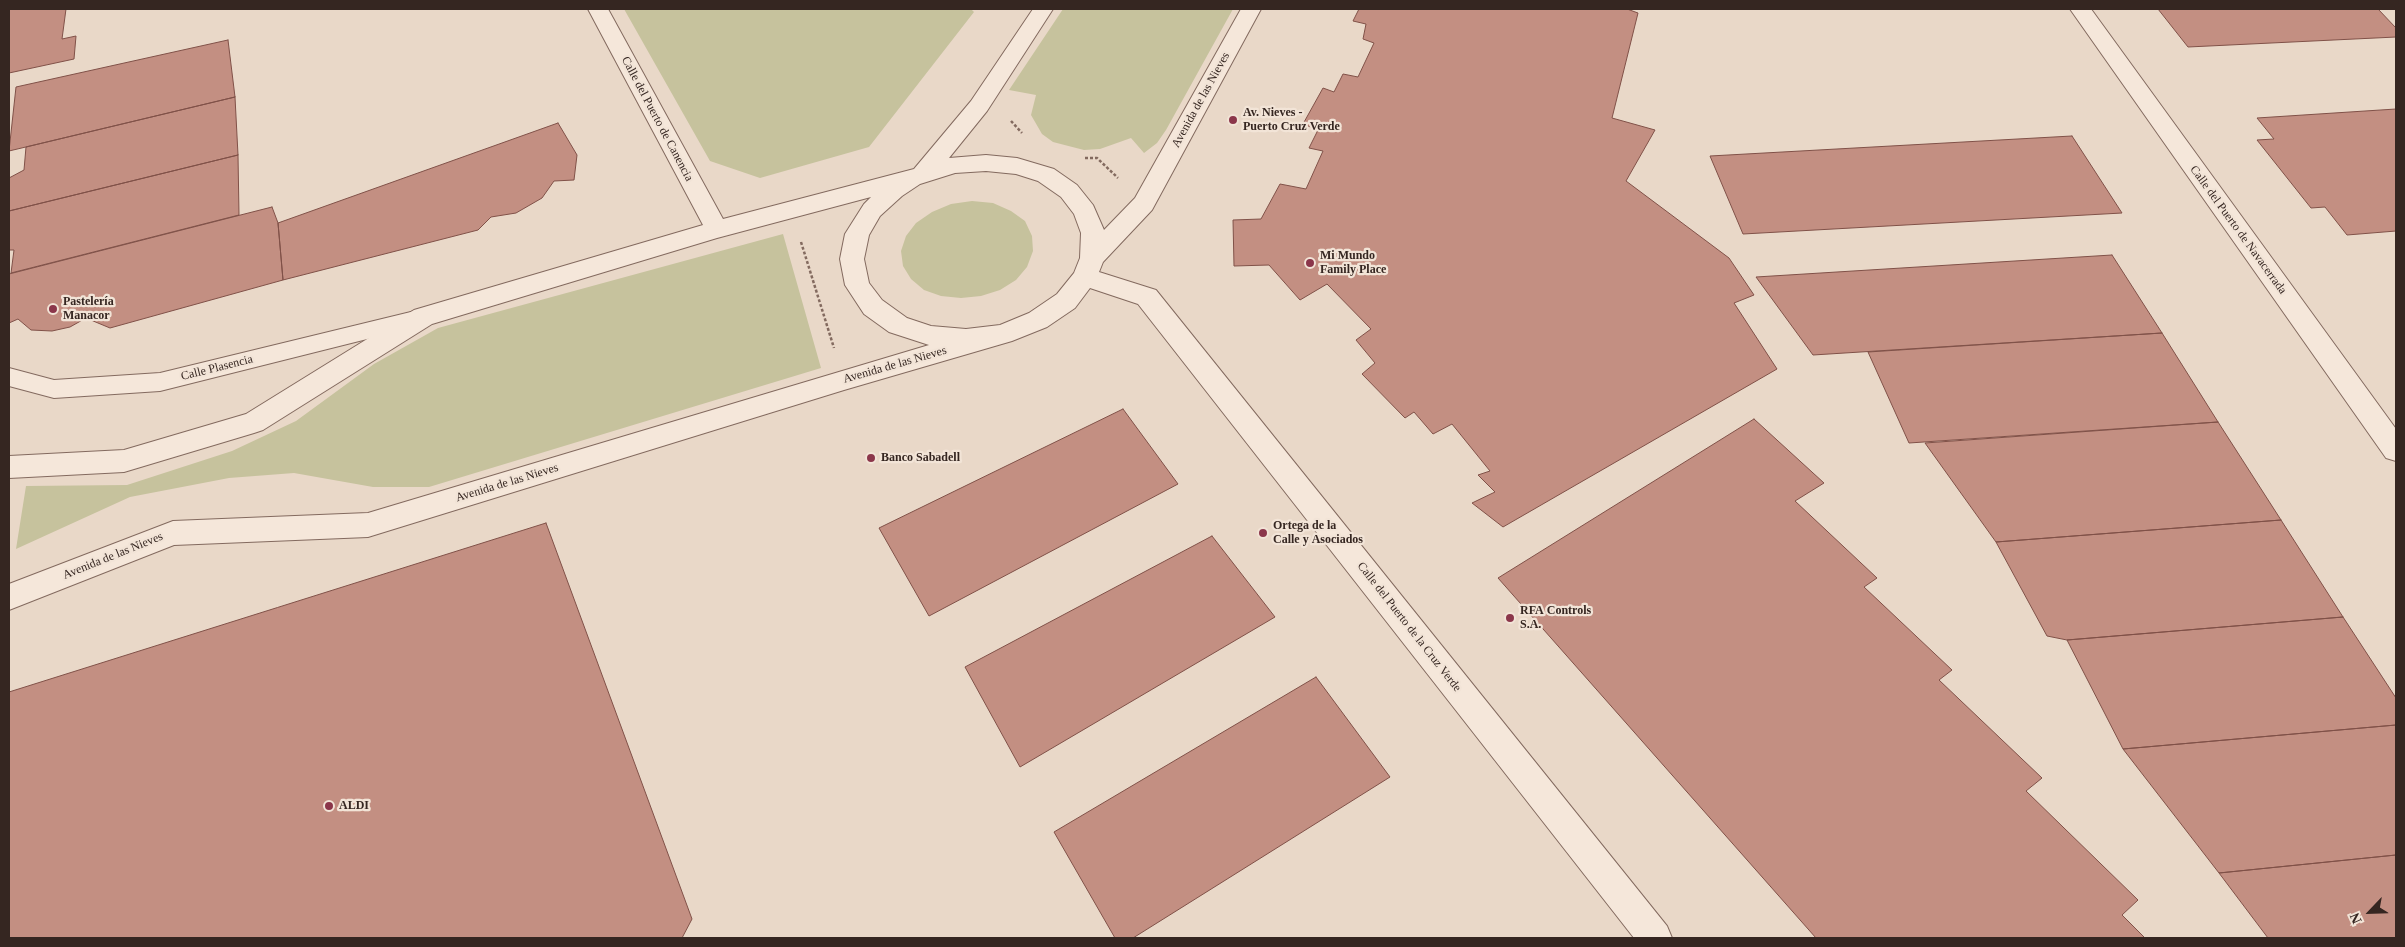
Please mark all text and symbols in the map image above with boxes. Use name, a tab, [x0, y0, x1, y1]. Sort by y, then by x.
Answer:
street label: Avenida de las Nieves	[1169, 50, 1233, 150]
street label: Calle del Puerto de Canencia	[618, 54, 696, 184]
place label: Av. Nieves - Puerto Cruz Verde	[1243, 106, 1340, 134]
marker: Av. Nieves - Puerto Cruz Verde	[1227, 114, 1239, 126]
street label: Calle del Puerto de Navacerrada	[2187, 163, 2289, 297]
place label: Mi Mundo Family Place	[1320, 249, 1386, 277]
marker: Mi Mundo Family Place	[1304, 257, 1316, 269]
place label: Pastelería Manacor	[63, 295, 114, 323]
marker: Pastelería Manacor	[47, 303, 59, 315]
street label: Avenida de las Nieves	[842, 343, 948, 387]
street label: Calle Plasencia	[180, 352, 254, 384]
place label: Banco Sabadell	[881, 451, 960, 465]
marker: Banco Sabadell	[865, 452, 877, 464]
street label: Avenida de las Nieves	[454, 461, 560, 505]
place label: Ortega de la Calle y Asociados	[1273, 519, 1363, 547]
marker: Ortega de la Calle y Asociados	[1257, 527, 1269, 539]
street label: Avenida de las Nieves	[61, 529, 165, 583]
street label: Calle del Puerto de la Cruz Verde	[1354, 559, 1464, 695]
place label: RFA Controls S.A.	[1520, 604, 1591, 632]
marker: RFA Controls S.A.	[1504, 612, 1516, 624]
place label: ALDI	[339, 799, 369, 813]
marker: ALDI	[323, 800, 335, 812]
north arrow	[2345, 887, 2395, 937]
text: N	[2347, 911, 2365, 926]

